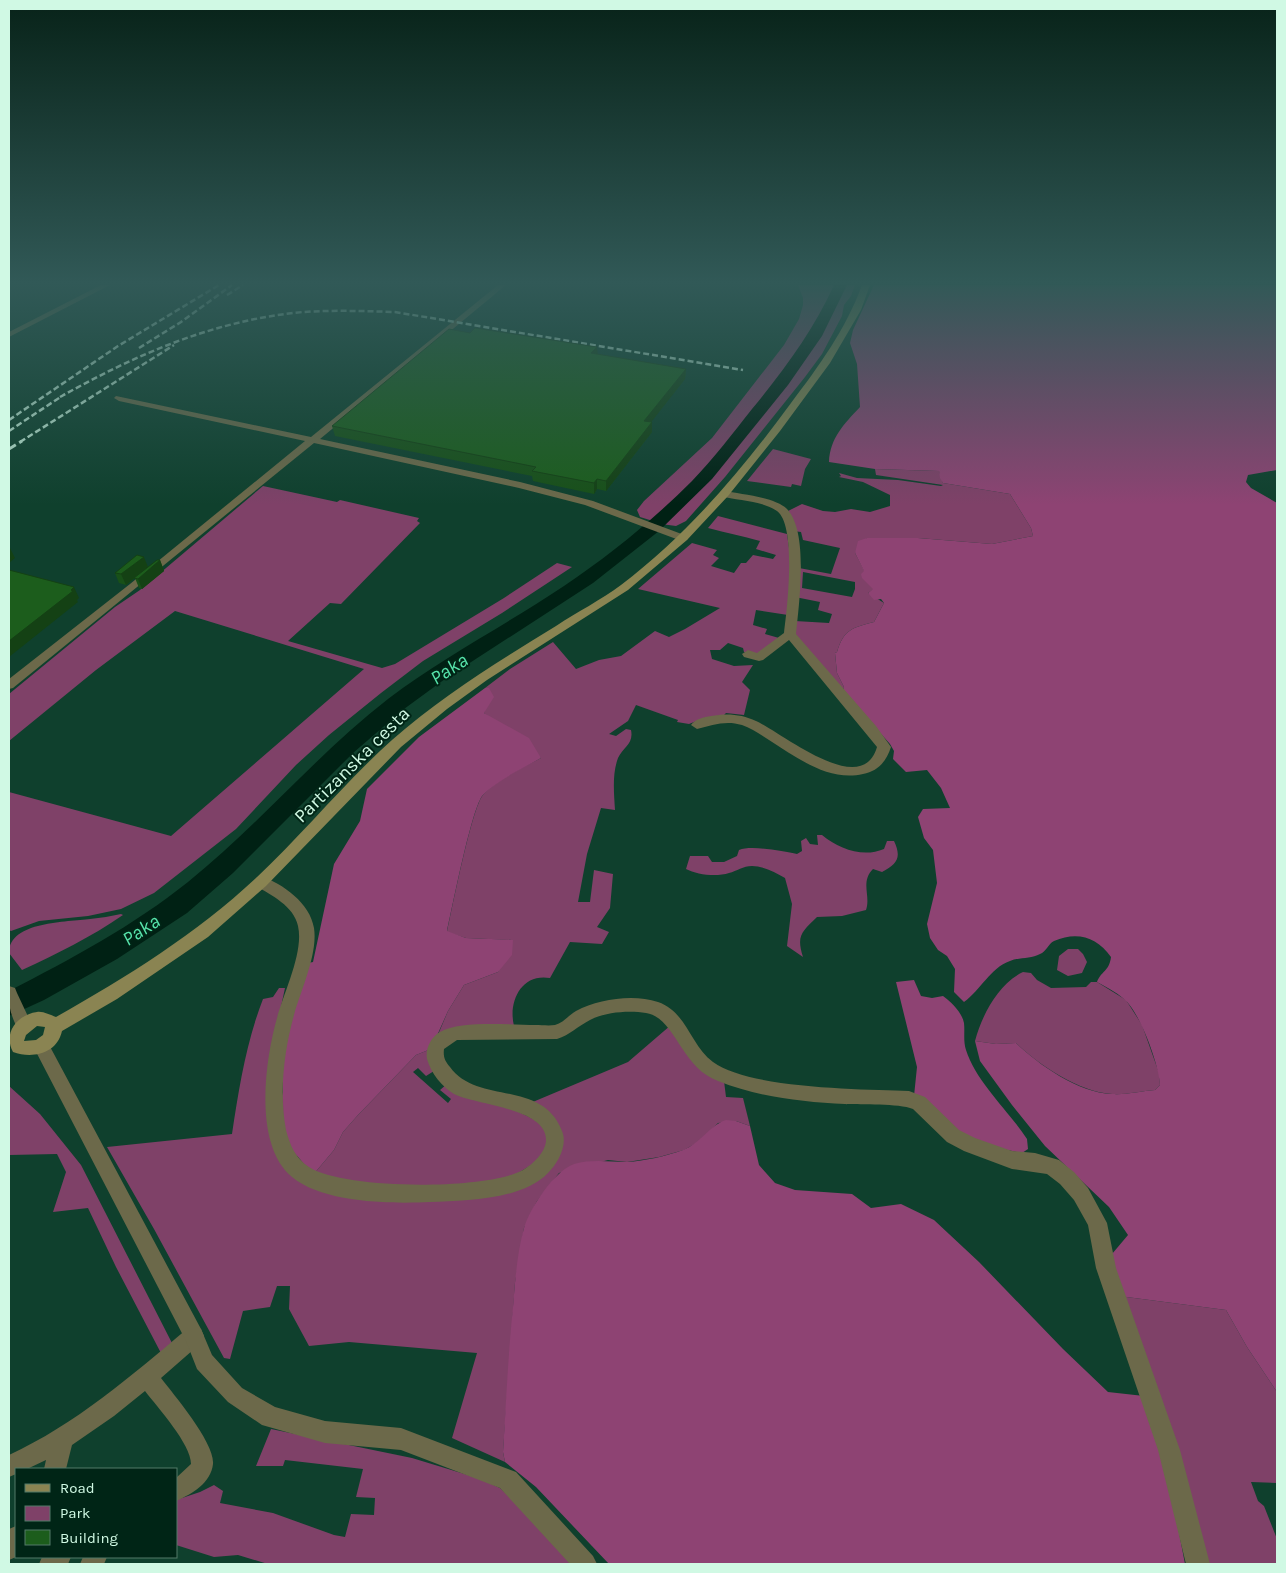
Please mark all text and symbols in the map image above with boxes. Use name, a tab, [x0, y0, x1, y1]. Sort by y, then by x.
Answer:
water label: Paka	[426, 648, 472, 690]
street label: Partizanska cesta	[290, 703, 414, 827]
water label: Paka	[118, 909, 164, 951]
legend	[15, 1468, 178, 1558]
text: Road	[60, 1479, 95, 1497]
text: Park	[60, 1504, 90, 1522]
text: Building	[60, 1529, 118, 1547]

